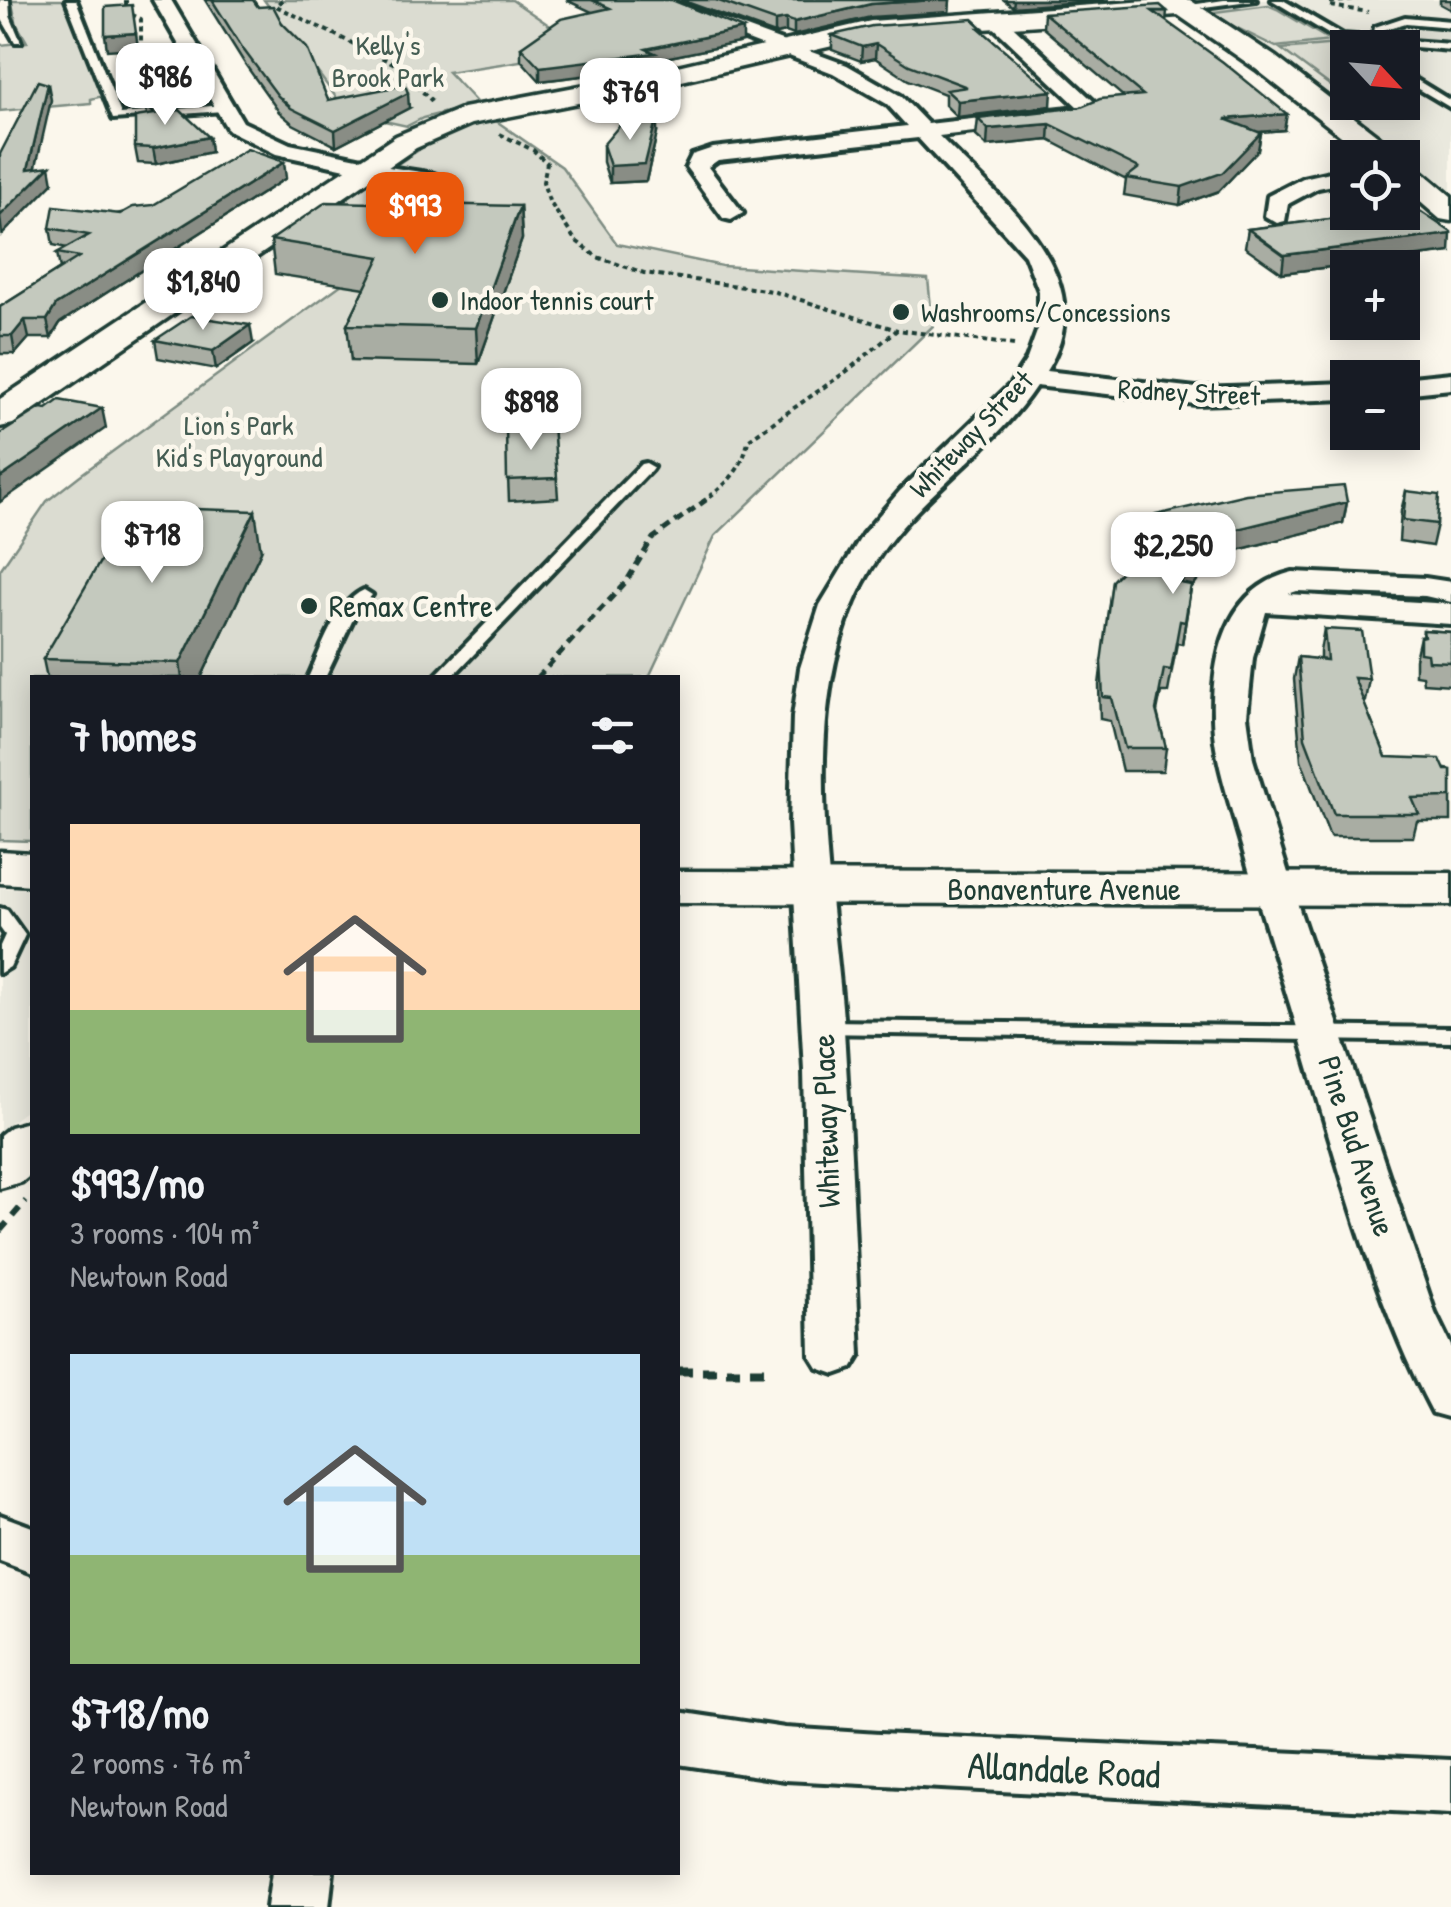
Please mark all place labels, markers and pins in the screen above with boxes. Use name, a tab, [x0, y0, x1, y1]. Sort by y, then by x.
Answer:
pin: $986	[106, 43, 224, 128]
pin: $769	[571, 58, 689, 143]
pin: $993	[356, 172, 474, 257]
pin: $1,840	[122, 248, 284, 333]
place label: Indoor tennis court	[460, 281, 654, 319]
marker: Indoor tennis court	[429, 289, 451, 311]
place label: Washrooms/Concessions	[921, 293, 1171, 331]
marker: Washrooms/Concessions	[890, 301, 912, 323]
pin: $898	[472, 368, 590, 453]
pin: $718	[93, 501, 211, 586]
pin: $2,250	[1092, 512, 1254, 597]
place label: Remax Centre	[329, 584, 493, 627]
marker: Remax Centre	[298, 595, 320, 617]

